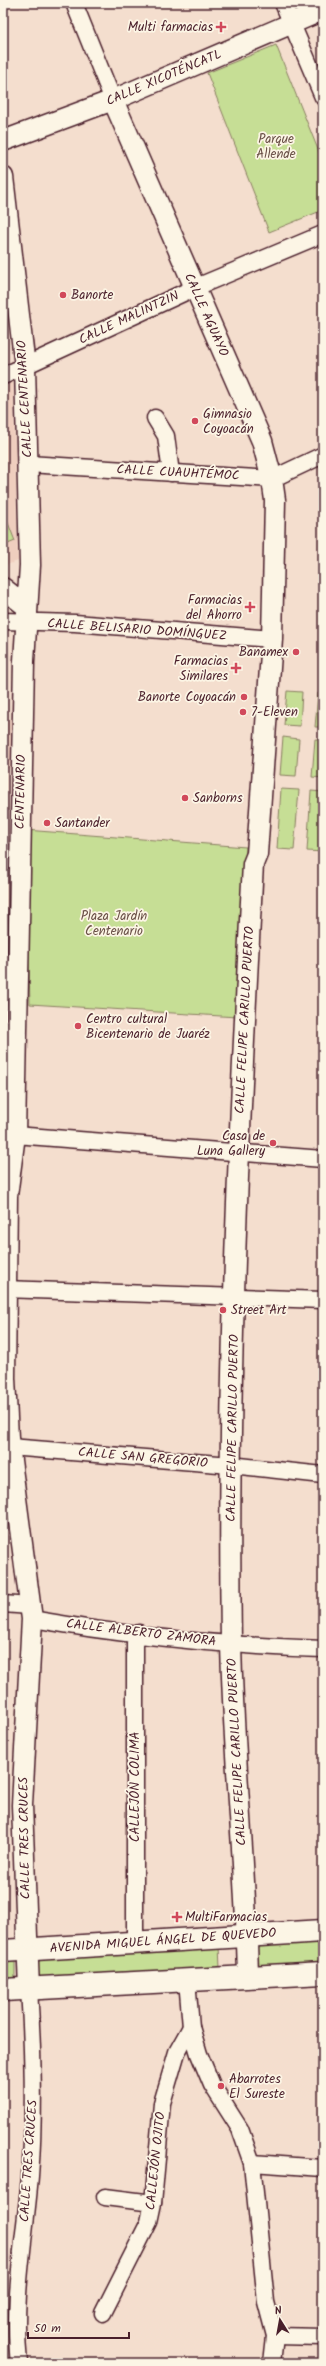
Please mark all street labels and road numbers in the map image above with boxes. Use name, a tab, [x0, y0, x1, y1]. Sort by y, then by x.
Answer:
street label: CALLE XICOTÉNCATL	[103, 44, 225, 112]
street label: CALLE AGUAYO	[178, 270, 234, 360]
street label: CALLE MALINTZIN	[75, 285, 183, 350]
street label: CALLE CENTENARIO	[11, 340, 39, 458]
street label: CALLE CUAUHTÉMOC	[116, 459, 240, 487]
street label: CALLE BELISARIO DOMÍNGUEZ	[46, 613, 228, 647]
street label: CENTENARIO	[10, 754, 32, 830]
street label: CALLE FELIPE CARILLO PUERTO	[230, 926, 260, 1114]
street label: CALLE FELIPE CARILLO PUERTO	[221, 1334, 245, 1522]
street label: CALLE SAN GREGORIO	[77, 1442, 209, 1474]
street label: CALLE ALBERTO ZAMORA	[65, 1613, 217, 1653]
street label: CALLE FELIPE CARILLO PUERTO	[222, 1658, 252, 1846]
street label: CALLEJÓN COLIMA	[125, 1732, 146, 1842]
street label: CALLE TRES CRUCES	[13, 1777, 37, 1899]
street label: AVENIDA MIGUEL ÁNGEL DE QUEVEDO	[49, 1923, 277, 1959]
street label: CALLE TRES CRUCES	[14, 2099, 44, 2223]
street label: CALLEJÓN OJITO	[140, 2111, 172, 2211]

